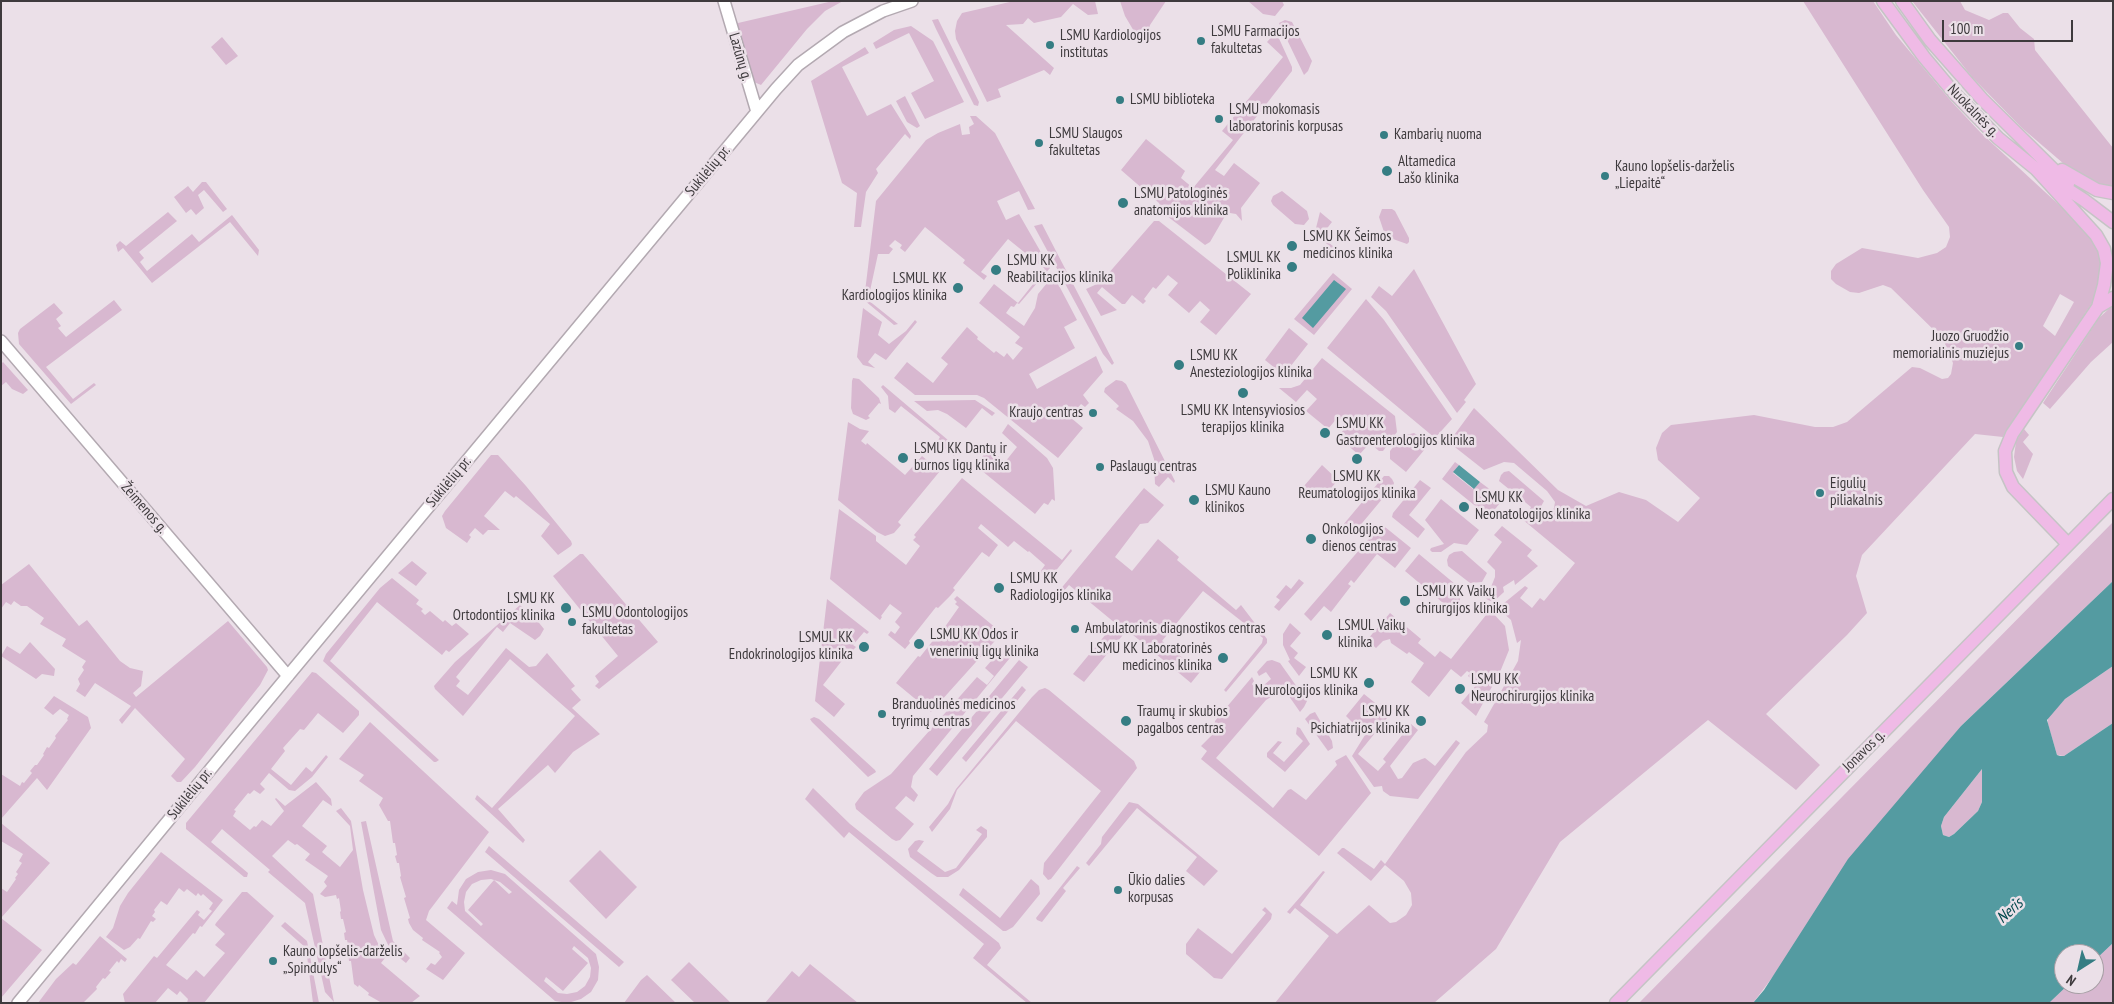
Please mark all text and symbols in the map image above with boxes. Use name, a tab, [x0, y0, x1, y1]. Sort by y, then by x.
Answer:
scale bar	[1944, 10, 2075, 42]
text: 100 m	[1950, 19, 1983, 38]
place label: LSMU Farmacijos fakultetas	[1211, 23, 1300, 58]
place label: LSMU Kardiologijos institutas	[1060, 27, 1161, 62]
street label: Lazūnų g.	[725, 31, 755, 83]
marker: LSMU Farmacijos fakultetas	[1195, 35, 1207, 47]
marker: LSMU Kardiologijos institutas	[1044, 39, 1056, 51]
street label: Nuokalnės g.	[1943, 81, 2003, 141]
place label: LSMU biblioteka	[1130, 91, 1215, 109]
marker: LSMU biblioteka	[1114, 94, 1126, 106]
place label: LSMU mokomasis laboratorinis korpusas	[1229, 101, 1343, 136]
marker: LSMU mokomasis laboratorinis korpusas	[1213, 113, 1225, 125]
place label: LSMU Slaugos fakultetas	[1049, 125, 1123, 160]
place label: Kambarių nuoma	[1394, 126, 1482, 144]
marker: Kambarių nuoma	[1378, 129, 1390, 141]
marker: LSMU Slaugos fakultetas	[1033, 137, 1045, 149]
street label: Sukilėlių pr.	[682, 142, 734, 200]
place label: Altamedica Lašo klinika	[1398, 153, 1459, 188]
place label: Kauno lopšelis-darželis „Liepaitė“	[1615, 158, 1735, 193]
marker: Altamedica Lašo klinika	[1380, 164, 1394, 178]
marker: Kauno lopšelis-darželis „Liepaitė“	[1599, 170, 1611, 182]
place label: LSMU Patologinės anatomijos klinika	[1134, 185, 1228, 220]
marker: LSMU Patologinės anatomijos klinika	[1116, 196, 1130, 210]
place label: LSMU KK Šeimos medicinos klinika	[1303, 228, 1393, 263]
marker: LSMU KK Šeimos medicinos klinika	[1285, 239, 1299, 253]
place label: LSMUL KK Poliklinika	[1227, 249, 1281, 284]
place label: LSMU KK Reabilitacijos klinika	[1007, 252, 1113, 287]
marker: LSMUL KK Poliklinika	[1285, 260, 1299, 274]
marker: LSMU KK Reabilitacijos klinika	[989, 263, 1003, 277]
place label: LSMUL KK Kardiologijos klinika	[842, 270, 947, 305]
marker: LSMUL KK Kardiologijos klinika	[951, 281, 965, 295]
place label: Juozo Gruodžio memorialinis muziejus	[1893, 328, 2009, 363]
marker: Juozo Gruodžio memorialinis muziejus	[2013, 340, 2025, 352]
place label: LSMU KK Anesteziologijos klinika	[1190, 347, 1312, 382]
marker: LSMU KK Anesteziologijos klinika	[1172, 358, 1186, 372]
marker: LSMU KK Intensyviosios terapijos klinika	[1236, 386, 1250, 400]
place label: LSMU KK Intensyviosios terapijos klinika	[1181, 402, 1305, 437]
place label: Kraujo centras	[1009, 404, 1083, 422]
marker: Kraujo centras	[1087, 407, 1099, 419]
place label: LSMU KK Gastroenterologijos klinika	[1336, 415, 1475, 450]
marker: LSMU KK Gastroenterologijos klinika	[1318, 426, 1332, 440]
place label: LSMU KK Dantų ir burnos ligų klinika	[914, 440, 1010, 475]
marker: LSMU KK Dantų ir burnos ligų klinika	[896, 451, 910, 465]
marker: LSMU KK Reumatologijos klinika	[1350, 452, 1364, 466]
street label: Sukilėlių pr.	[423, 453, 475, 511]
place label: Paslaugų centras	[1110, 458, 1197, 476]
marker: Paslaugų centras	[1094, 461, 1106, 473]
place label: LSMU KK Reumatologijos klinika	[1298, 468, 1416, 503]
place label: Eigulių piliakalnis	[1830, 475, 1883, 510]
street label: Žeimenos g.	[117, 479, 171, 537]
place label: LSMU Kauno klinikos	[1205, 482, 1271, 517]
marker: Eigulių piliakalnis	[1814, 487, 1826, 499]
place label: LSMU KK Neonatologijos klinika	[1475, 489, 1591, 524]
marker: LSMU Kauno klinikos	[1187, 493, 1201, 507]
marker: LSMU KK Neonatologijos klinika	[1457, 500, 1471, 514]
place label: Onkologijos dienos centras	[1322, 521, 1396, 556]
marker: Onkologijos dienos centras	[1304, 532, 1318, 546]
place label: LSMU KK Radiologijos klinika	[1010, 570, 1111, 605]
marker: LSMU KK Radiologijos klinika	[992, 581, 1006, 595]
place label: LSMU KK Vaikų chirurgijos klinika	[1416, 583, 1508, 618]
place label: LSMU KK Ortodontijos klinika	[453, 590, 555, 625]
marker: LSMU KK Vaikų chirurgijos klinika	[1398, 594, 1412, 608]
marker: LSMU KK Ortodontijos klinika	[559, 601, 573, 615]
place label: LSMU Odontologijos fakultetas	[582, 604, 688, 639]
marker: LSMU Odontologijos fakultetas	[566, 616, 578, 628]
place label: LSMUL Vaikų klinika	[1338, 617, 1405, 652]
place label: Ambulatorinis diagnostikos centras	[1085, 620, 1266, 638]
marker: Ambulatorinis diagnostikos centras	[1069, 623, 1081, 635]
place label: LSMU KK Odos ir venerinių ligų klinika	[930, 626, 1039, 661]
marker: LSMUL Vaikų klinika	[1320, 628, 1334, 642]
place label: LSMUL KK Endokrinologijos klinika	[729, 629, 853, 664]
marker: LSMU KK Odos ir venerinių ligų klinika	[912, 637, 926, 651]
marker: LSMUL KK Endokrinologijos klinika	[857, 640, 871, 654]
place label: LSMU KK Laboratorinės medicinos klinika	[1090, 640, 1212, 675]
marker: LSMU KK Laboratorinės medicinos klinika	[1216, 651, 1230, 665]
place label: LSMU KK Neurologijos klinika	[1255, 665, 1358, 700]
place label: LSMU KK Neurochirurgijos klinika	[1471, 671, 1594, 706]
marker: LSMU KK Neurologijos klinika	[1362, 676, 1376, 690]
marker: LSMU KK Neurochirurgijos klinika	[1453, 682, 1467, 696]
place label: Branduolinės medicinos tryrimų centras	[892, 696, 1015, 731]
place label: Traumų ir skubios pagalbos centras	[1137, 703, 1228, 738]
place label: LSMU KK Psichiatrijos klinika	[1310, 703, 1410, 738]
marker: Branduolinės medicinos tryrimų centras	[876, 708, 888, 720]
marker: Traumų ir skubios pagalbos centras	[1119, 714, 1133, 728]
marker: LSMU KK Psichiatrijos klinika	[1414, 714, 1428, 728]
street label: Jonavos g.	[1839, 726, 1889, 776]
street label: Sukilėlių pr.	[164, 765, 216, 823]
place label: Ūkio dalies korpusas	[1128, 872, 1185, 907]
marker: Ūkio dalies korpusas	[1112, 884, 1124, 896]
water label: Neris	[1993, 894, 2027, 928]
place label: Kauno lopšelis-darželis „Spindulys“	[283, 943, 403, 978]
north arrow	[2054, 944, 2104, 994]
marker: Kauno lopšelis-darželis „Spindulys“	[267, 955, 279, 967]
text: N	[2063, 971, 2079, 990]

